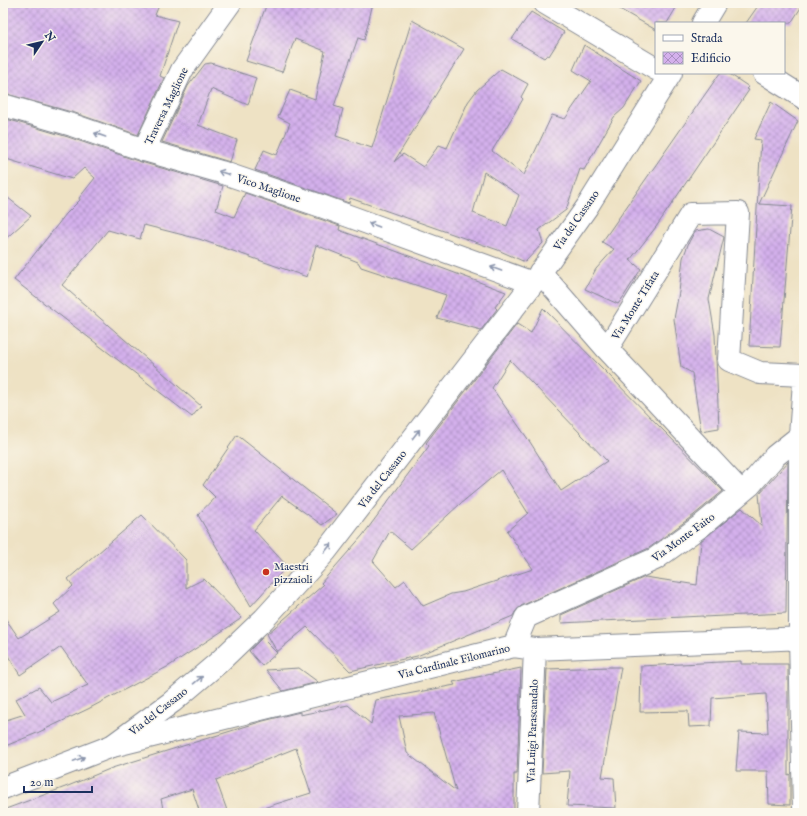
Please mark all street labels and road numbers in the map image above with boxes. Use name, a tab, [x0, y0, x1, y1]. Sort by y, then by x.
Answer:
street label: Traversa Maglione	[142, 65, 192, 148]
street label: Vico Maglione	[234, 171, 303, 206]
street label: Via del Cassano	[550, 188, 603, 254]
street label: Via Monte Tifata	[609, 268, 663, 343]
street label: Via del Cassano	[355, 447, 410, 512]
street label: Via Monte Faito	[648, 510, 718, 566]
street label: Via Cardinale Filomarino	[396, 641, 512, 683]
street label: Via Luigi Parascandalo	[524, 679, 542, 784]
street label: Via del Cassano	[126, 685, 191, 740]

